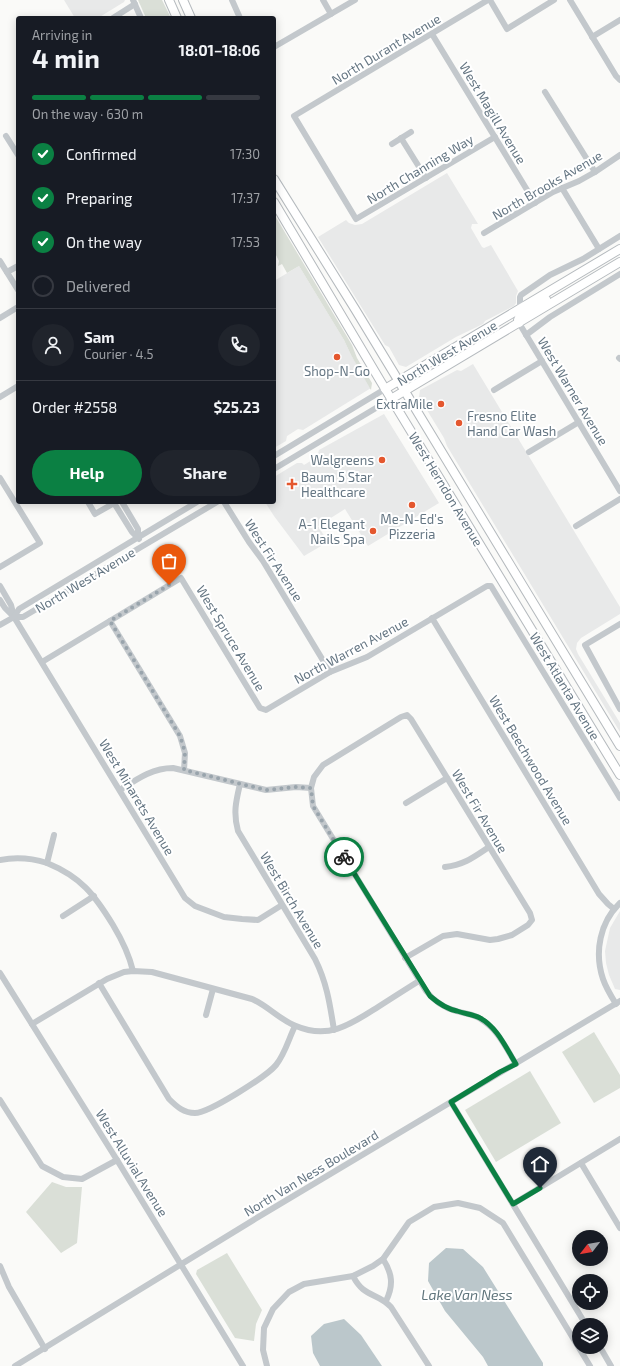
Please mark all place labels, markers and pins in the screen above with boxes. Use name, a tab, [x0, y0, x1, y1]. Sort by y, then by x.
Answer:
marker: Shop-N-Go	[332, 352, 342, 362]
place label: Shop-N-Go	[304, 363, 370, 379]
place label: ExtraMile	[376, 396, 433, 412]
marker: ExtraMile	[436, 399, 446, 409]
place label: Fresno Elite Hand Car Wash	[467, 408, 556, 439]
marker: Fresno Elite Hand Car Wash	[454, 418, 464, 428]
place label: Walgreens	[310, 452, 374, 468]
marker: Walgreens	[377, 455, 387, 465]
place label: Baum 5 Star Healthcare	[301, 469, 372, 500]
marker: Baum 5 Star Healthcare	[286, 478, 298, 490]
marker: Me-N-Ed's Pizzeria	[407, 500, 417, 510]
place label: Me-N-Ed's Pizzeria	[380, 511, 444, 542]
place label: A-1 Elegant Nails Spa	[298, 516, 365, 547]
marker: A-1 Elegant Nails Spa	[368, 526, 378, 536]
pin	[152, 544, 186, 585]
pin	[523, 1147, 557, 1188]

